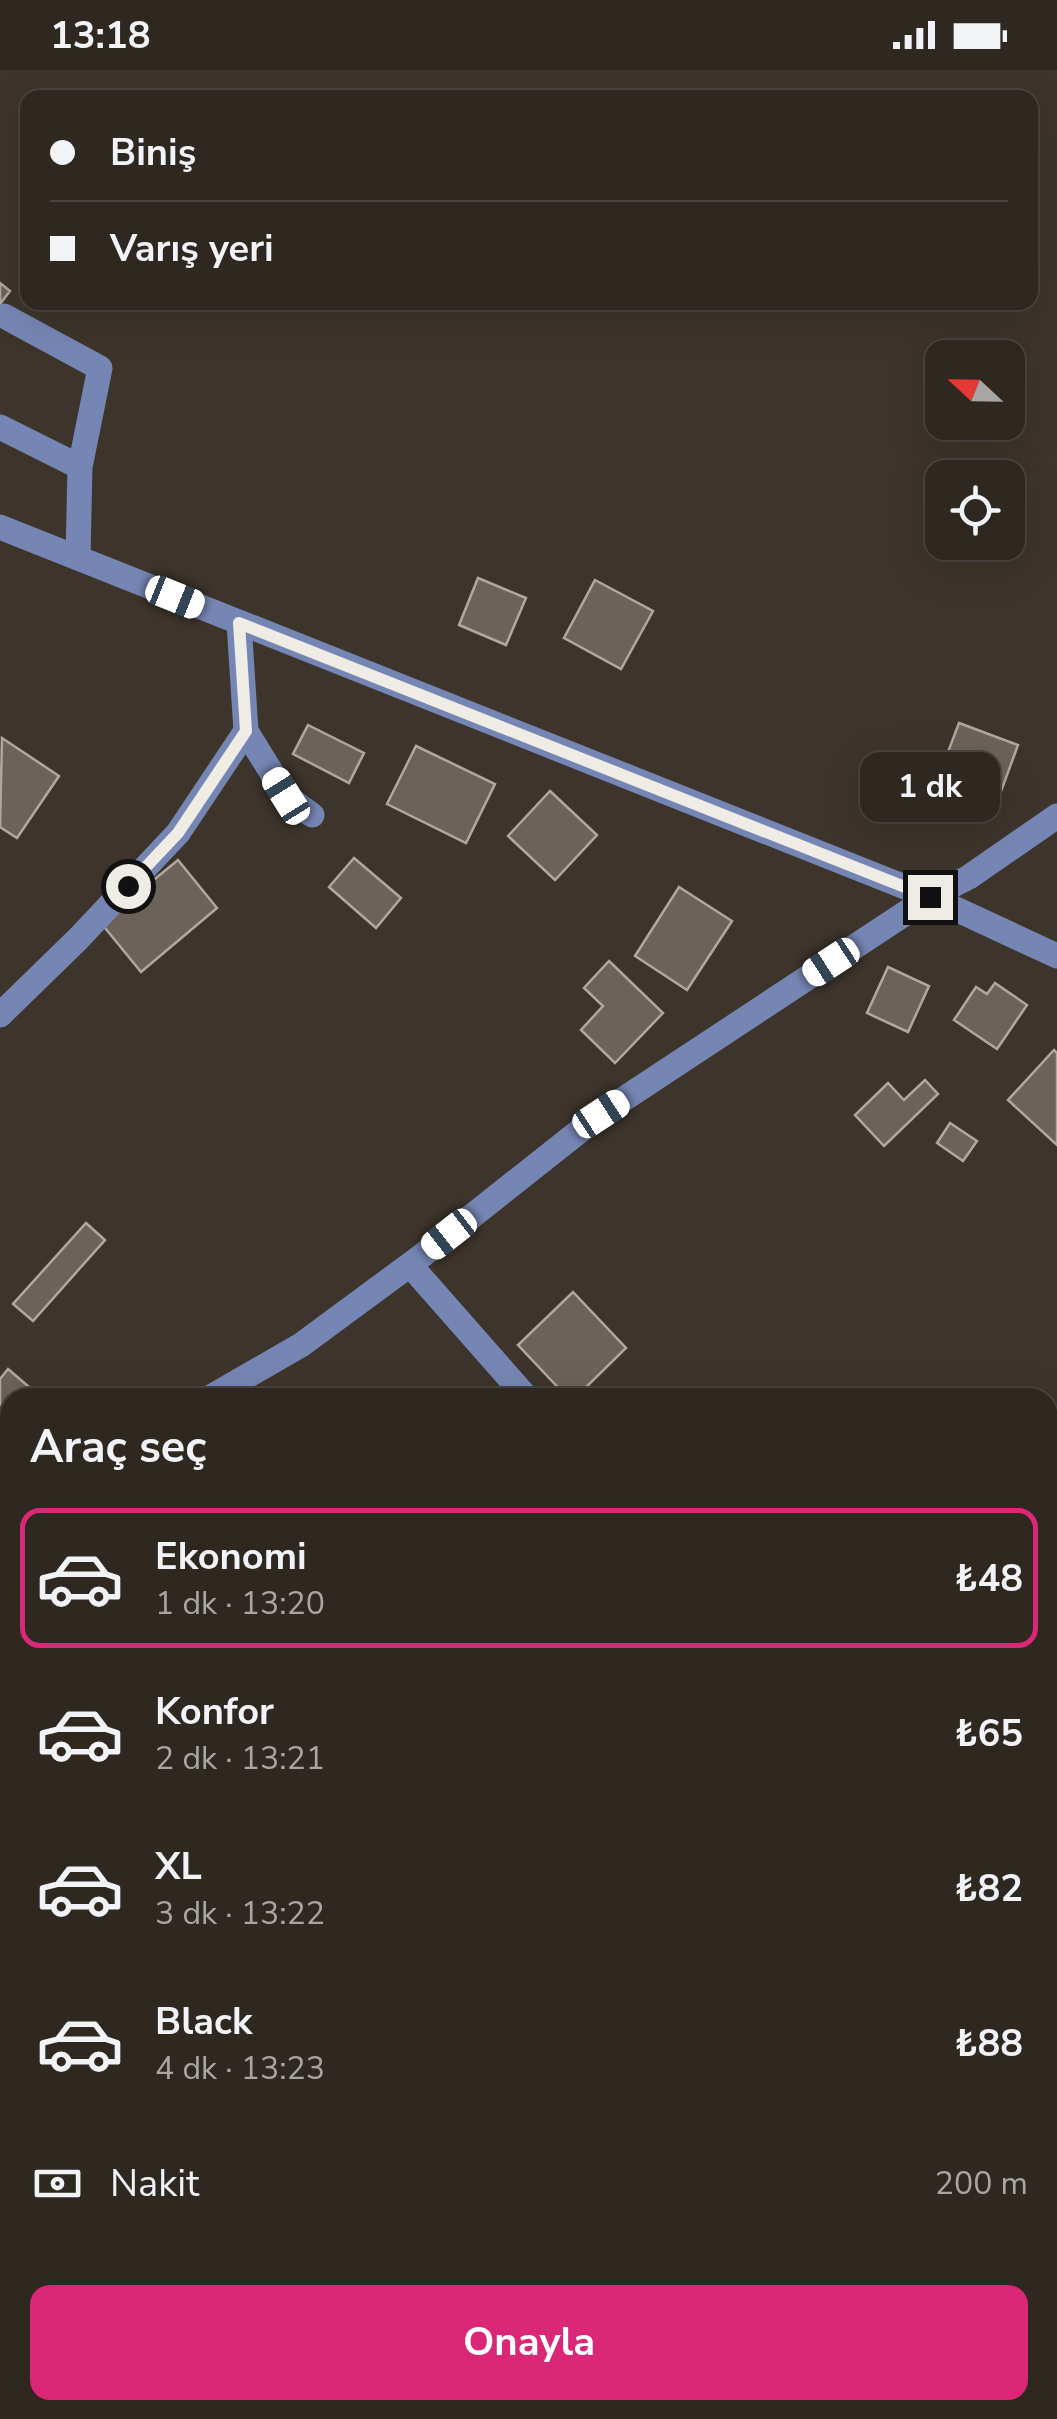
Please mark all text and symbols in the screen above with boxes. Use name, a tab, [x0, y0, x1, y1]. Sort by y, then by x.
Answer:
text: 13:18	[50, 10, 151, 61]
text: Biniş	[110, 127, 196, 178]
text: Varış yeri	[110, 223, 274, 274]
north arrow	[925, 340, 1025, 440]
map controls	[925, 340, 1025, 560]
button: locate	[925, 460, 1025, 560]
car	[142, 572, 208, 622]
callout: 1 dk	[860, 752, 1000, 822]
car	[257, 763, 315, 829]
text: 1 dk	[898, 765, 962, 808]
route start	[106, 864, 151, 909]
route end	[908, 875, 953, 920]
car	[798, 933, 864, 991]
car	[568, 1085, 634, 1143]
car	[416, 1204, 482, 1264]
text: Araç seç	[30, 1417, 207, 1478]
text: Ekonomi	[155, 1531, 307, 1582]
icon: car	[35, 1533, 125, 1623]
text: ₺48	[955, 1553, 1023, 1604]
text: 1 dk · 13:20	[155, 1582, 325, 1625]
text: Konfor	[155, 1686, 274, 1737]
icon: car	[35, 1688, 125, 1778]
text: ₺65	[955, 1708, 1023, 1759]
text: 2 dk · 13:21	[155, 1737, 325, 1780]
text: XL	[155, 1841, 202, 1892]
icon: car	[35, 1843, 125, 1933]
text: ₺82	[955, 1863, 1023, 1914]
text: 3 dk · 13:22	[155, 1892, 325, 1935]
text: Black	[155, 1996, 252, 2047]
icon: car	[35, 1998, 125, 2088]
text: ₺88	[955, 2018, 1023, 2069]
text: 4 dk · 13:23	[155, 2047, 325, 2090]
icon: cash	[30, 2156, 85, 2211]
text: Nakit	[110, 2158, 199, 2209]
text: 200 m	[935, 2162, 1028, 2205]
button: Onayla	[30, 2285, 1028, 2400]

